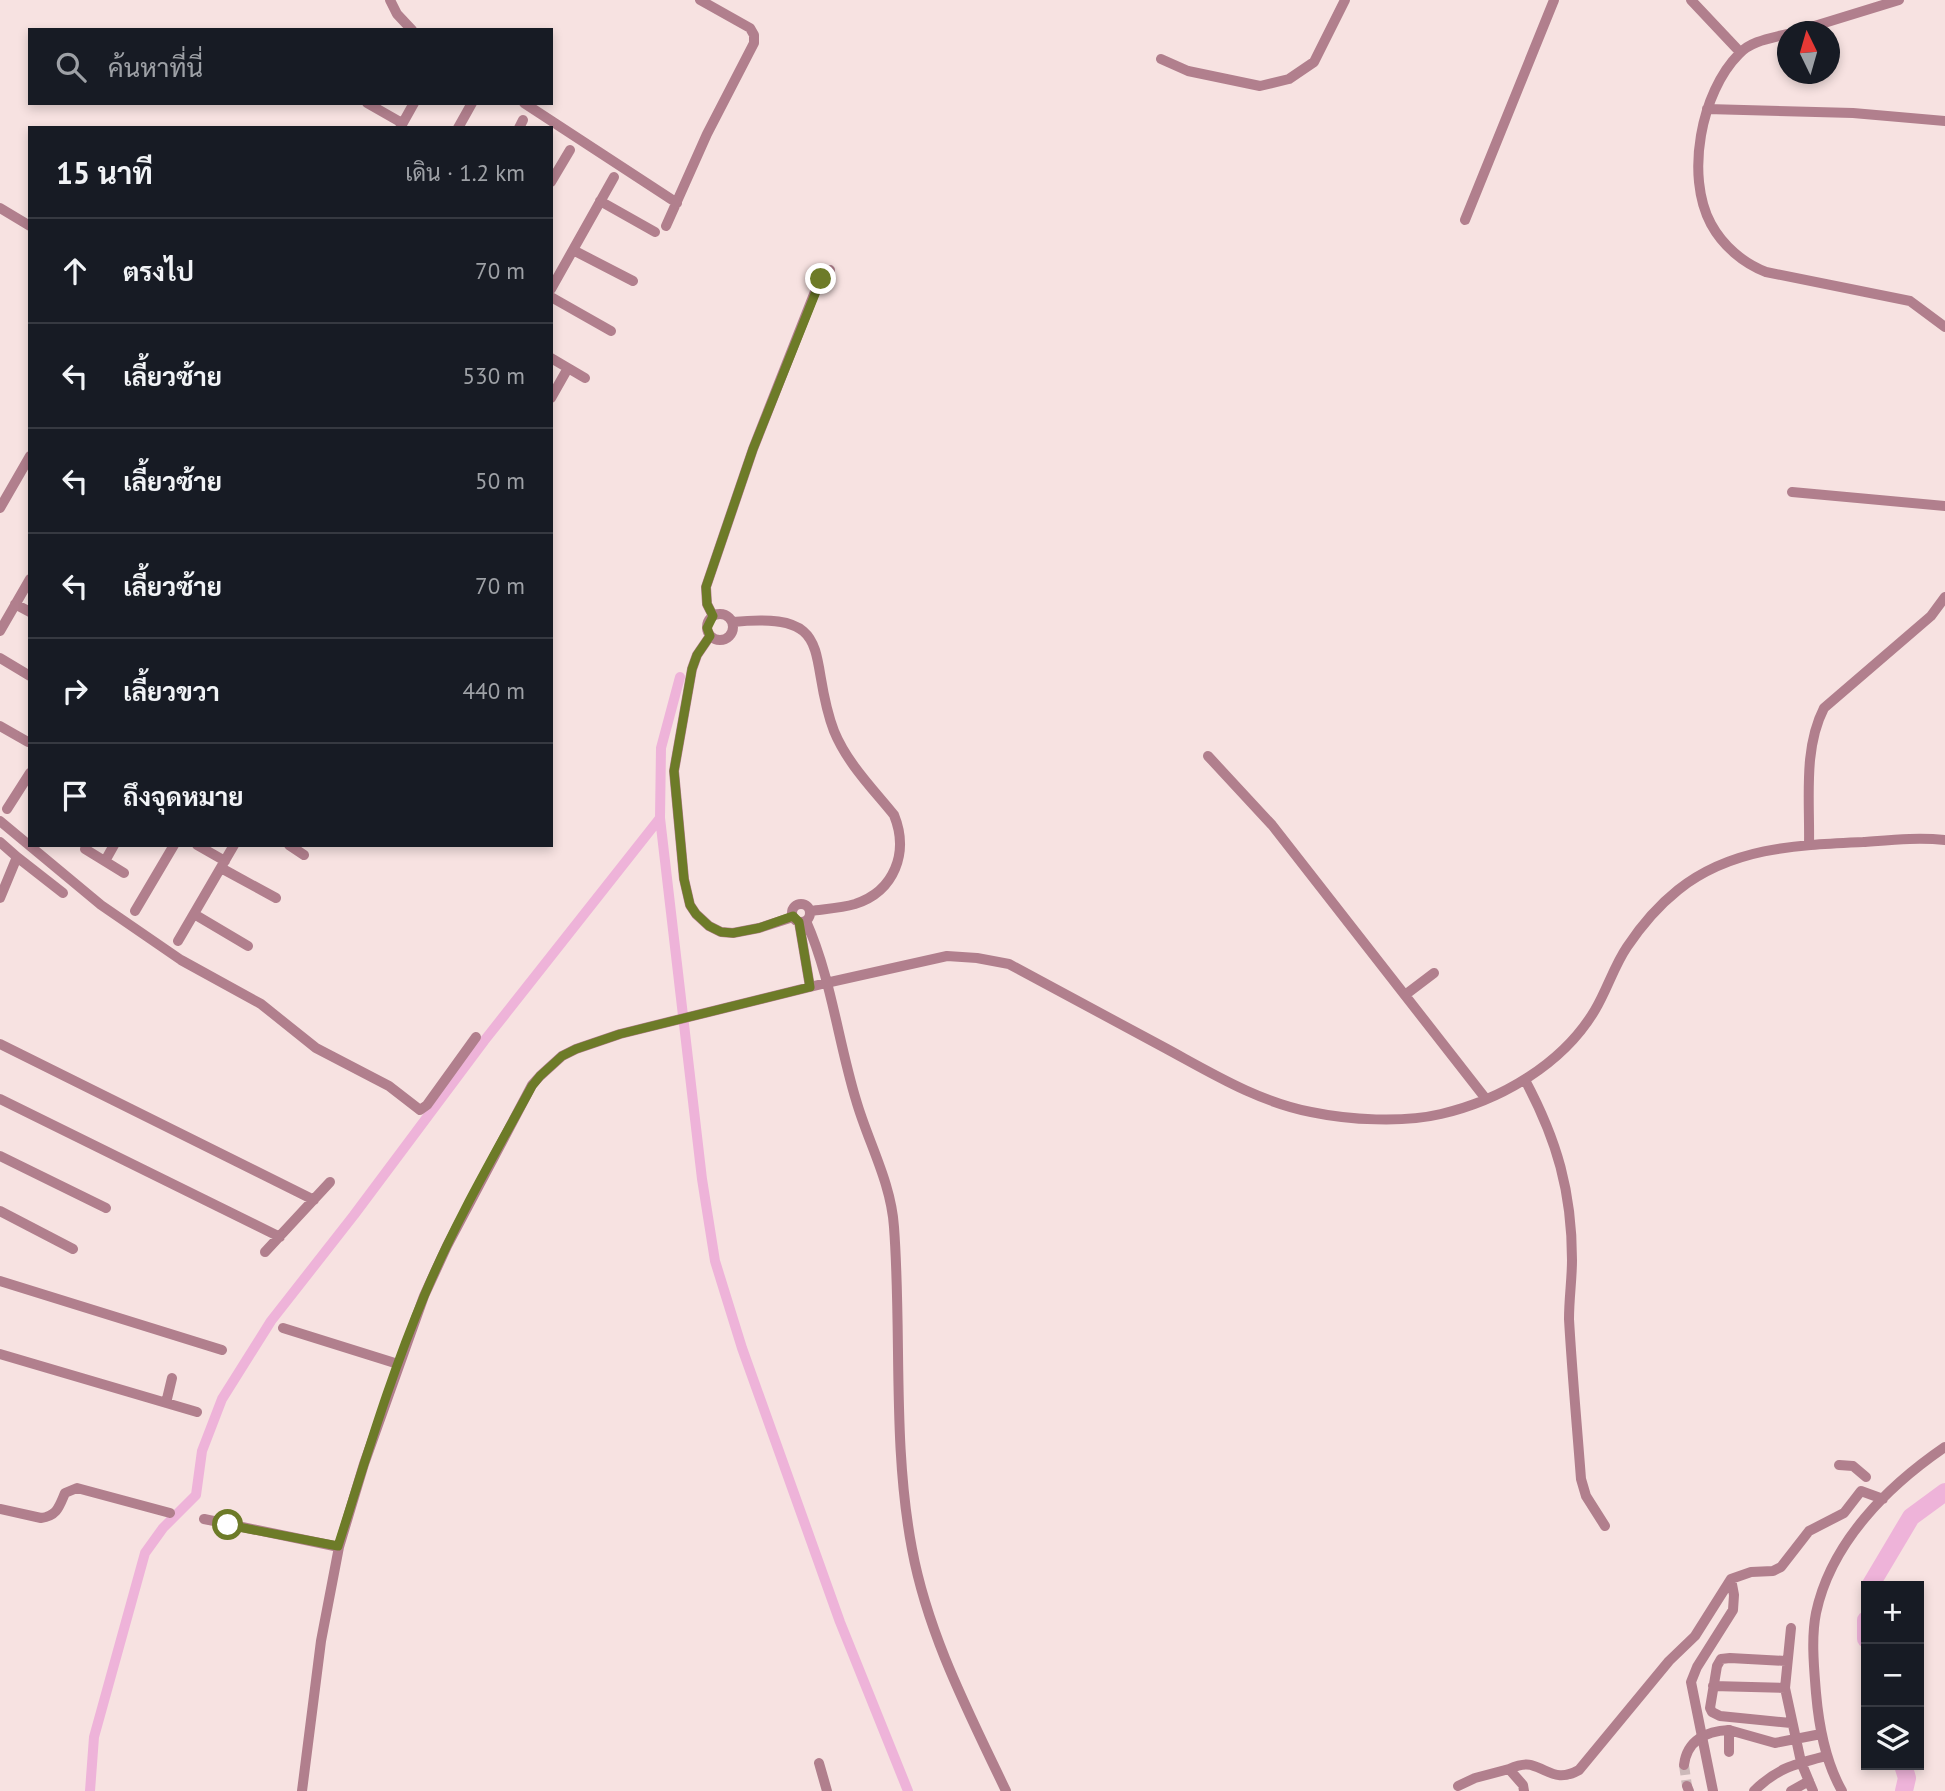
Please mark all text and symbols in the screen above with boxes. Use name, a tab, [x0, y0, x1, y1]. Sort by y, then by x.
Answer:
north arrow	[1777, 21, 1840, 84]
search box	[28, 28, 553, 105]
icon: search	[52, 48, 90, 86]
text: ค้นหาที่นี่	[108, 51, 203, 84]
text: 15 นาที	[56, 153, 153, 192]
text: เดิน · 1.2 km	[405, 158, 525, 187]
icon: ahead	[56, 252, 94, 290]
text: ตรงไป	[123, 255, 194, 288]
text: 70 m	[475, 256, 525, 285]
route end	[805, 263, 836, 294]
icon: left	[56, 357, 94, 395]
text: เลี้ยวซ้าย	[123, 360, 222, 393]
text: 530 m	[463, 361, 525, 390]
icon: left	[56, 462, 94, 500]
text: เลี้ยวซ้าย	[123, 465, 222, 498]
text: 50 m	[475, 466, 525, 495]
icon: left	[56, 567, 94, 605]
text: เลี้ยวซ้าย	[123, 570, 222, 603]
text: 70 m	[475, 571, 525, 600]
icon: right	[56, 672, 94, 710]
text: เลี้ยวขวา	[123, 675, 220, 708]
text: 440 m	[463, 676, 525, 705]
icon: arrive	[56, 777, 94, 815]
text: ถึงจุดหมาย	[123, 780, 244, 813]
route start	[212, 1509, 243, 1540]
map controls	[1861, 1581, 1924, 1770]
button: +	[1861, 1581, 1924, 1644]
button: −	[1861, 1644, 1924, 1707]
button: layers	[1861, 1707, 1924, 1770]

